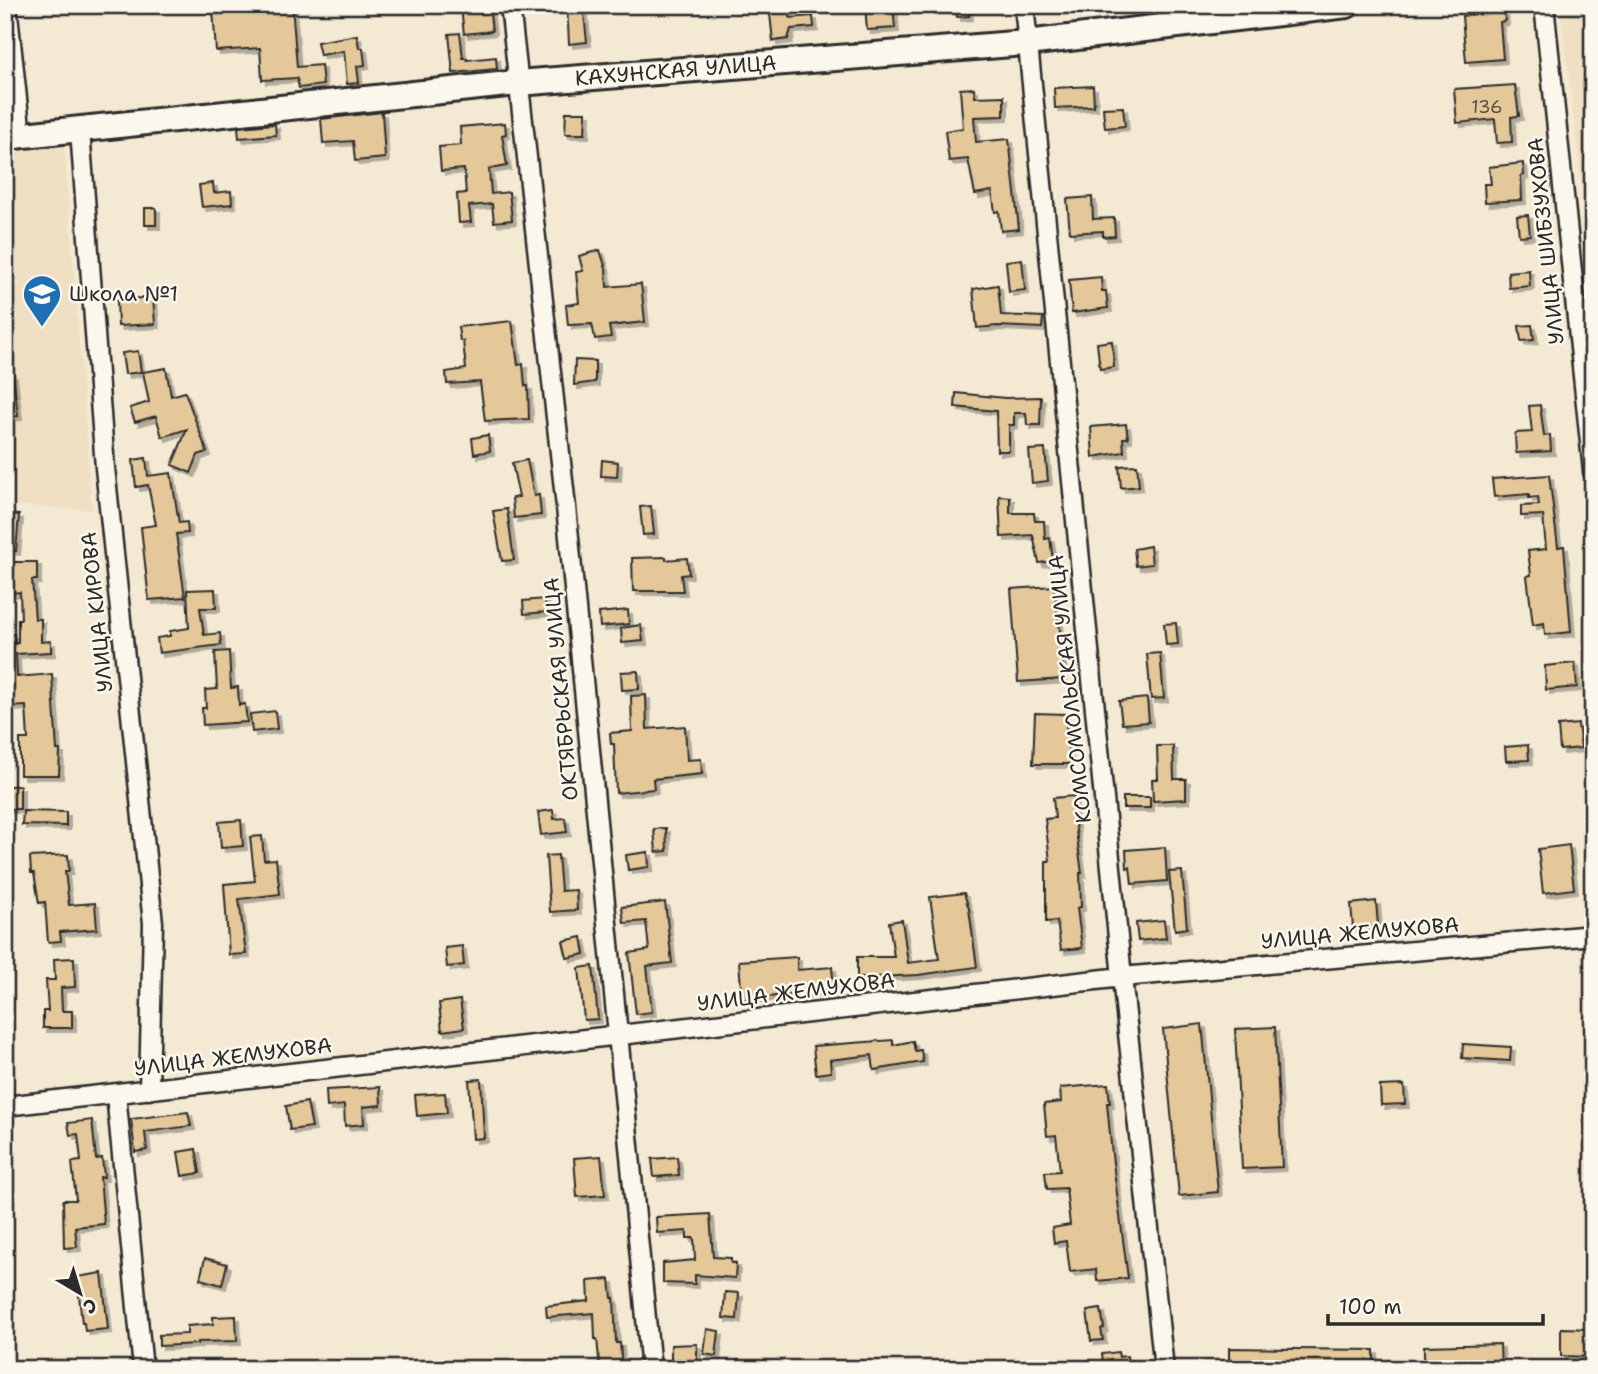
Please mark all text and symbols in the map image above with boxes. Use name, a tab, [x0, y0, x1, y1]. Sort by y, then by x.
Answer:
street label: КАХУНСКАЯ УЛИЦА	[574, 49, 778, 92]
house number: 136	[1471, 95, 1503, 119]
street label: УЛИЦА ШИБЗУХОВА	[1521, 136, 1571, 346]
school or university icon: Школа №1	[21, 273, 63, 328]
place label: Школа №1	[69, 280, 178, 308]
street label: УЛИЦА КИРОВА	[75, 530, 119, 694]
street label: КОМСОМОЛЬСКАЯ УЛИЦА	[1042, 553, 1098, 825]
street label: ОКТЯБРЬСКАЯ УЛИЦА	[537, 576, 585, 802]
street label: УЛИЦА ЖЕМУХОВА	[1260, 910, 1460, 956]
street label: УЛИЦА ЖЕМУХОВА	[696, 966, 896, 1018]
street label: УЛИЦА ЖЕМУХОВА	[133, 1031, 333, 1083]
north arrow	[46, 1258, 116, 1328]
scale bar	[1328, 1283, 1544, 1327]
text: С	[78, 1293, 102, 1319]
text: 100 m	[1339, 1293, 1402, 1321]

